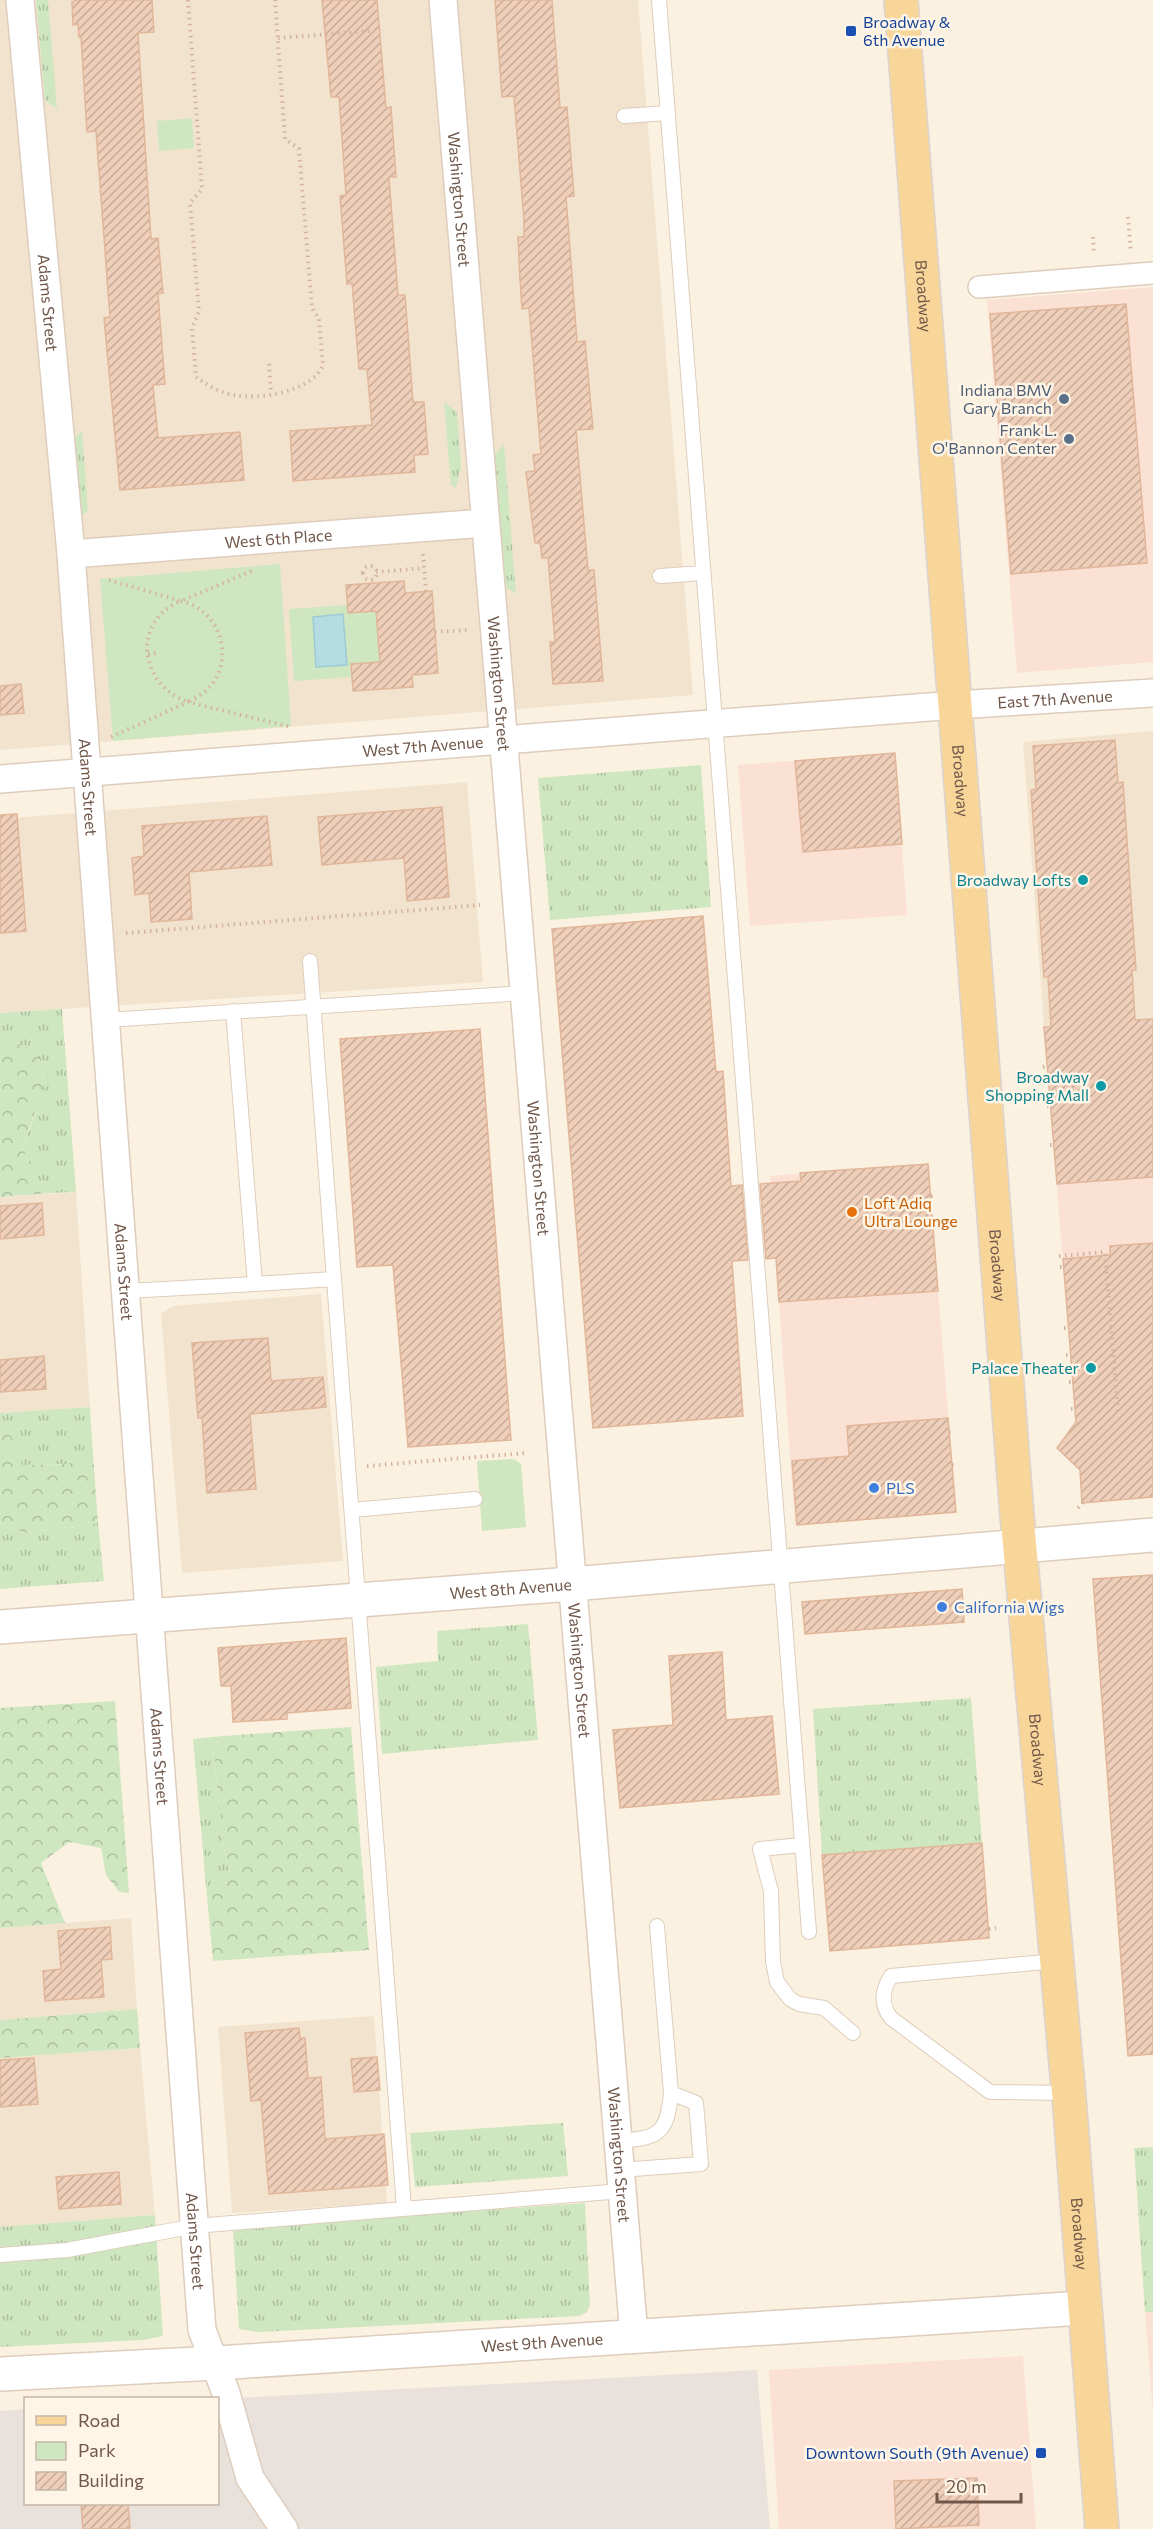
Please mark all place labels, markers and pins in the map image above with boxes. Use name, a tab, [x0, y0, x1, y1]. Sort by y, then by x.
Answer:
place label: Broadway & 6th Avenue	[863, 12, 951, 49]
marker: Broadway & 6th Avenue	[844, 24, 858, 38]
place label: Indiana BMV Gary Branch	[960, 380, 1052, 417]
marker: Indiana BMV Gary Branch	[1057, 392, 1071, 406]
place label: Frank L. O'Bannon Center	[932, 420, 1058, 457]
marker: Frank L. O'Bannon Center	[1062, 432, 1076, 446]
place label: Broadway Lofts	[956, 870, 1071, 889]
marker: Broadway Lofts	[1076, 873, 1090, 887]
place label: Broadway Shopping Mall	[985, 1067, 1089, 1104]
marker: Broadway Shopping Mall	[1094, 1079, 1108, 1093]
place label: Loft Adiq Ultra Lounge	[864, 1193, 958, 1230]
marker: Loft Adiq Ultra Lounge	[845, 1205, 859, 1219]
place label: Palace Theater	[971, 1358, 1080, 1377]
marker: Palace Theater	[1084, 1361, 1098, 1375]
place label: PLS	[886, 1478, 915, 1497]
marker: PLS	[867, 1481, 881, 1495]
place label: California Wigs	[954, 1597, 1064, 1616]
marker: California Wigs	[935, 1600, 949, 1614]
place label: Downtown South (9th Avenue)	[805, 2443, 1029, 2462]
marker: Downtown South (9th Avenue)	[1034, 2446, 1048, 2460]

